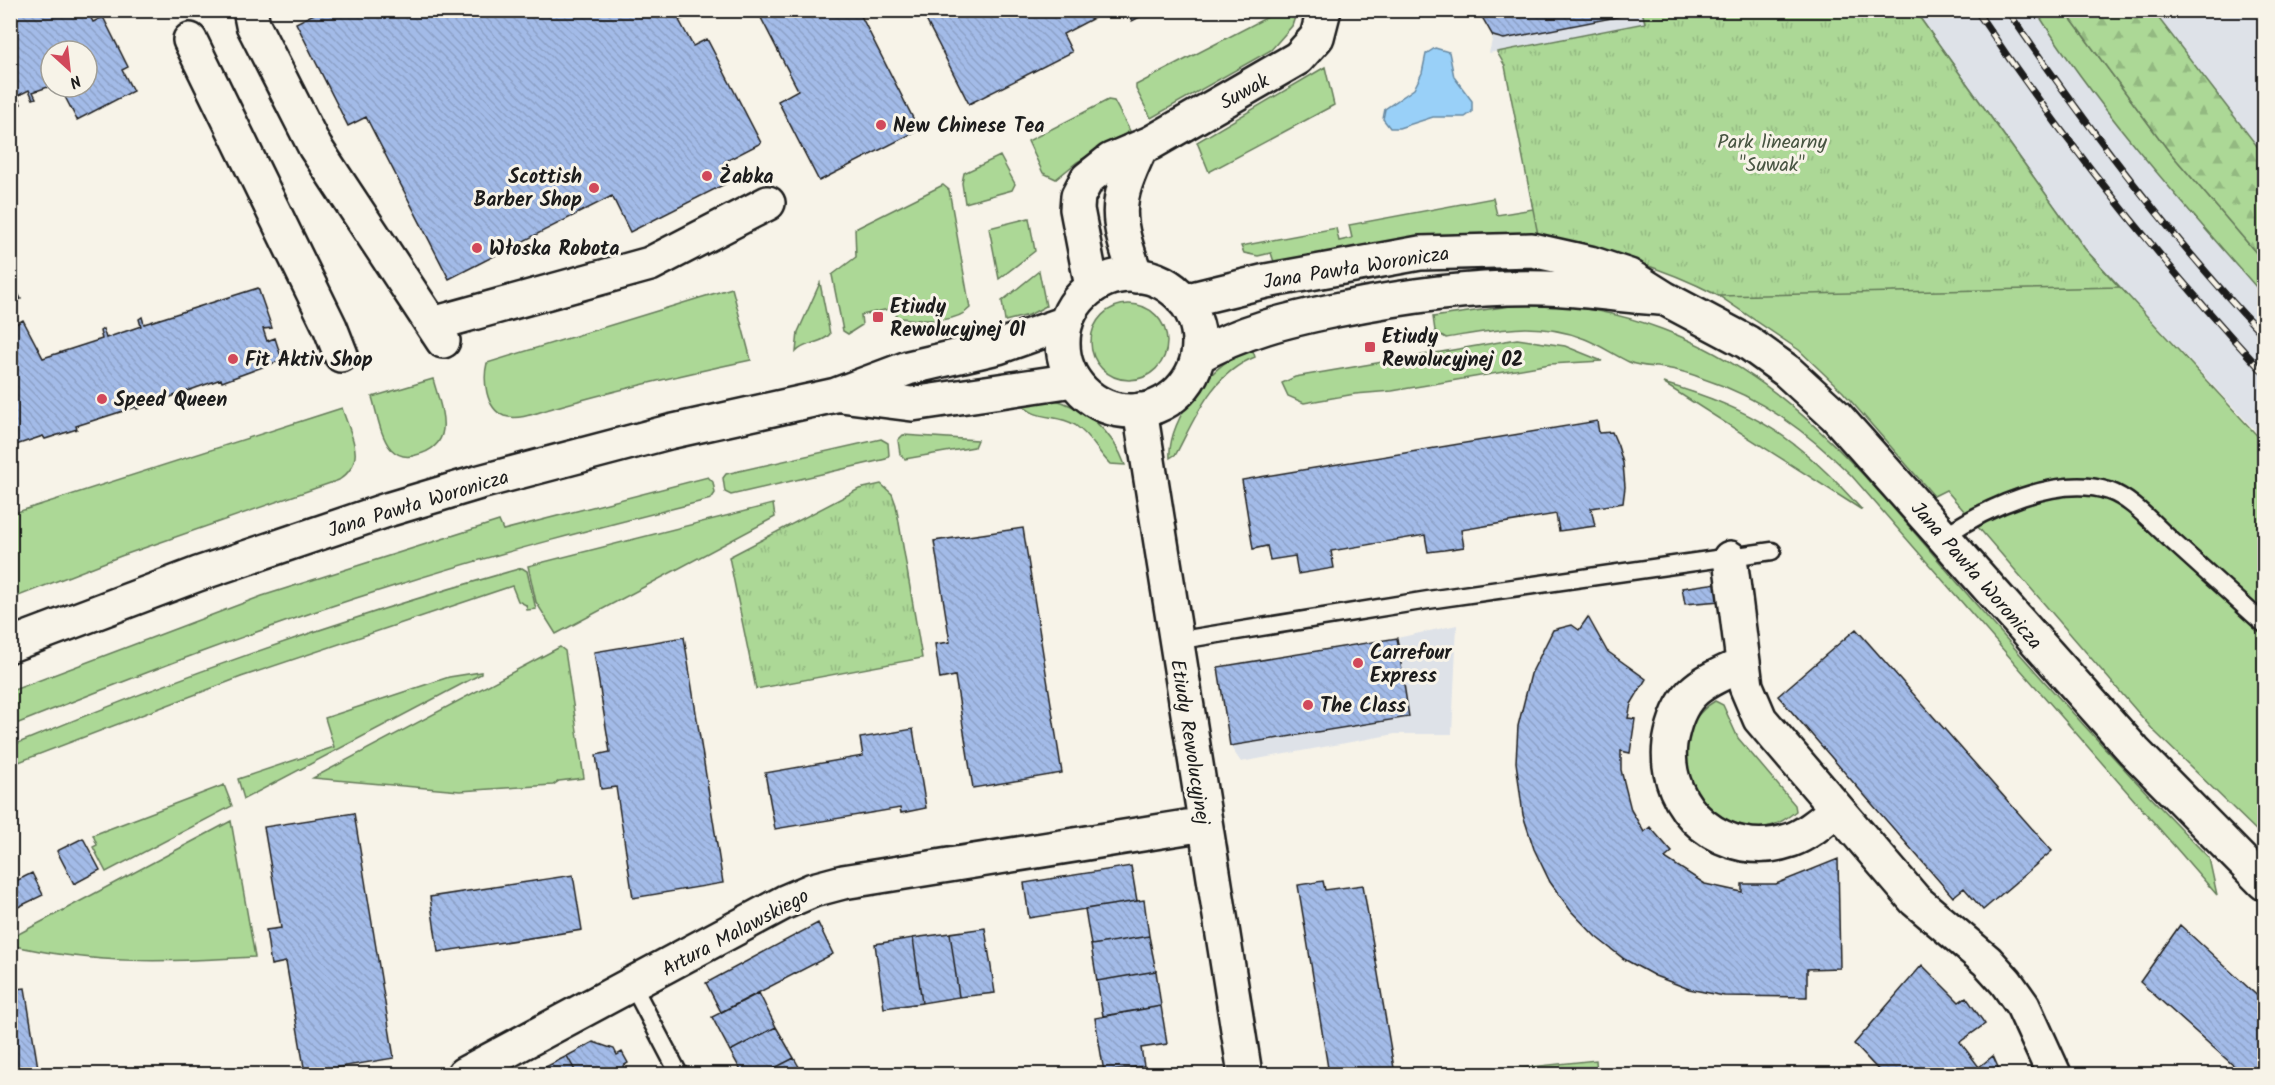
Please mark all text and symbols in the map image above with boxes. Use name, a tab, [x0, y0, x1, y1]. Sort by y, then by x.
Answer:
north arrow	[39, 39, 99, 99]
street label: Suwak	[1214, 66, 1276, 119]
text: N	[65, 68, 85, 94]
place label: New Chinese Tea	[893, 111, 1045, 143]
marker: New Chinese Tea	[874, 118, 888, 132]
park label: Park linearny "Suwak"	[1717, 127, 1827, 182]
place label: Scottish Barber Shop	[474, 162, 582, 217]
place label: Żabka	[719, 162, 774, 194]
marker: Żabka	[700, 169, 714, 183]
marker: Scottish Barber Shop	[587, 181, 601, 195]
place label: Włoska Robota	[489, 234, 619, 266]
street label: Jana Pawła Woronicza	[1261, 238, 1452, 299]
marker: Włoska Robota	[470, 241, 484, 255]
place label: Etiudy Rewolucyjnej 01	[890, 292, 1026, 347]
marker: Etiudy Rewolucyjnej 01	[871, 310, 885, 324]
place label: Etiudy Rewolucyjnej 02	[1382, 322, 1523, 377]
marker: Etiudy Rewolucyjnej 02	[1363, 340, 1377, 354]
place label: Fit Aktiv Shop	[245, 345, 373, 377]
marker: Fit Aktiv Shop	[226, 352, 240, 366]
place label: Speed Queen	[114, 385, 227, 417]
marker: Speed Queen	[95, 392, 109, 406]
street label: Jana Pawła Woronicza	[324, 462, 513, 548]
street label: Jana Pawła Woronicza	[1902, 495, 2049, 658]
place label: Carrefour Express	[1370, 638, 1452, 693]
marker: Carrefour Express	[1351, 656, 1365, 670]
street label: Etiudy Rewolucyjnej	[1160, 657, 1218, 828]
place label: The Class	[1320, 691, 1407, 723]
marker: The Class	[1301, 698, 1315, 712]
street label: Artura Malawskiego	[656, 881, 816, 986]

